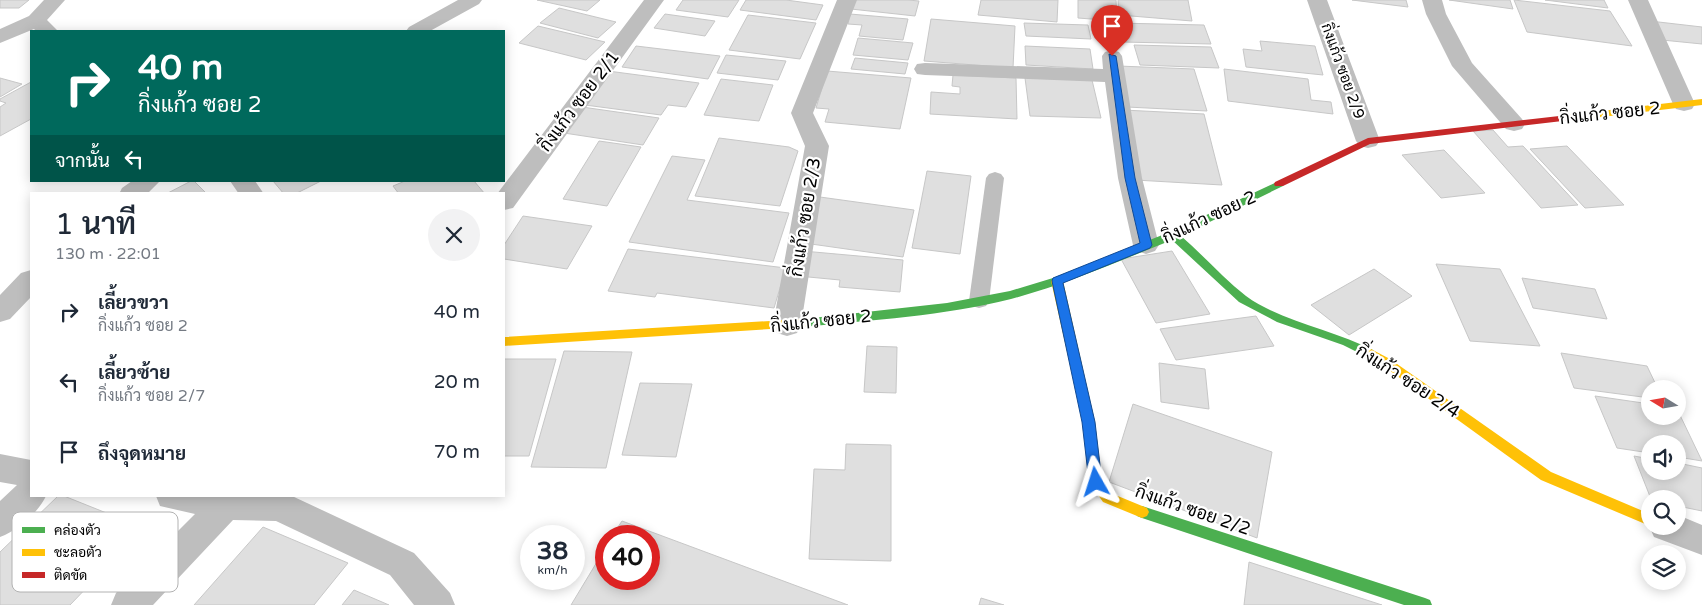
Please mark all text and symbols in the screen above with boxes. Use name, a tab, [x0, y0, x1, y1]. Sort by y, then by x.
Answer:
pin	[1091, 5, 1133, 56]
icon: arrive	[1098, 12, 1126, 40]
street label: กิ่งแก้ว ซอย 2/9	[1317, 19, 1374, 121]
street label: กิ่งแก้ว ซอย 2/1	[531, 44, 624, 156]
text: 40 m	[138, 47, 223, 89]
icon: right	[55, 50, 120, 115]
text: กิ่งแก้ว ซอย 2	[138, 92, 262, 118]
street label: กิ่งแก้ว ซอย 2	[1558, 93, 1661, 129]
icon: left	[120, 145, 148, 173]
text: จากนั้น	[55, 150, 110, 172]
street label: กิ่งแก้ว ซอย 2/3	[781, 155, 825, 278]
street label: กิ่งแก้ว ซอย 2	[1157, 182, 1259, 248]
text: 1 นาที	[55, 206, 136, 243]
button: close	[428, 209, 480, 261]
text: 130 m · 22:01	[55, 244, 161, 264]
text: เลี้ยวขวา	[98, 292, 169, 314]
icon: right	[55, 298, 83, 326]
text: 40 m	[434, 301, 480, 323]
street label: กิ่งแก้ว ซอย 2	[769, 301, 872, 337]
text: กิ่งแก้ว ซอย 2	[98, 316, 188, 336]
street label: กิ่งแก้ว ซอย 2/4	[1352, 336, 1466, 423]
text: เลี้ยวซ้าย	[98, 362, 170, 384]
icon: left	[55, 368, 83, 396]
text: 20 m	[434, 371, 480, 393]
north arrow	[1641, 380, 1686, 425]
map controls	[1641, 380, 1686, 590]
text: กิ่งแก้ว ซอย 2/7	[98, 386, 205, 406]
button: sound	[1641, 435, 1686, 480]
icon: arrive	[55, 438, 83, 466]
text: 70 m	[434, 441, 480, 463]
text: ถึงจุดหมาย	[98, 443, 186, 465]
position arrow	[1069, 455, 1121, 507]
street label: กิ่งแก้ว ซอย 2/2	[1132, 476, 1255, 540]
button: search	[1641, 490, 1686, 535]
legend	[12, 512, 178, 592]
text: คล่องตัว	[54, 522, 101, 539]
speed limit sign: 40	[595, 525, 660, 590]
text: 38	[537, 536, 568, 566]
text: ชะลอตัว	[54, 544, 102, 561]
button: layers	[1641, 545, 1686, 590]
text: km/h	[537, 563, 568, 577]
text: ติดขัด	[54, 567, 87, 584]

